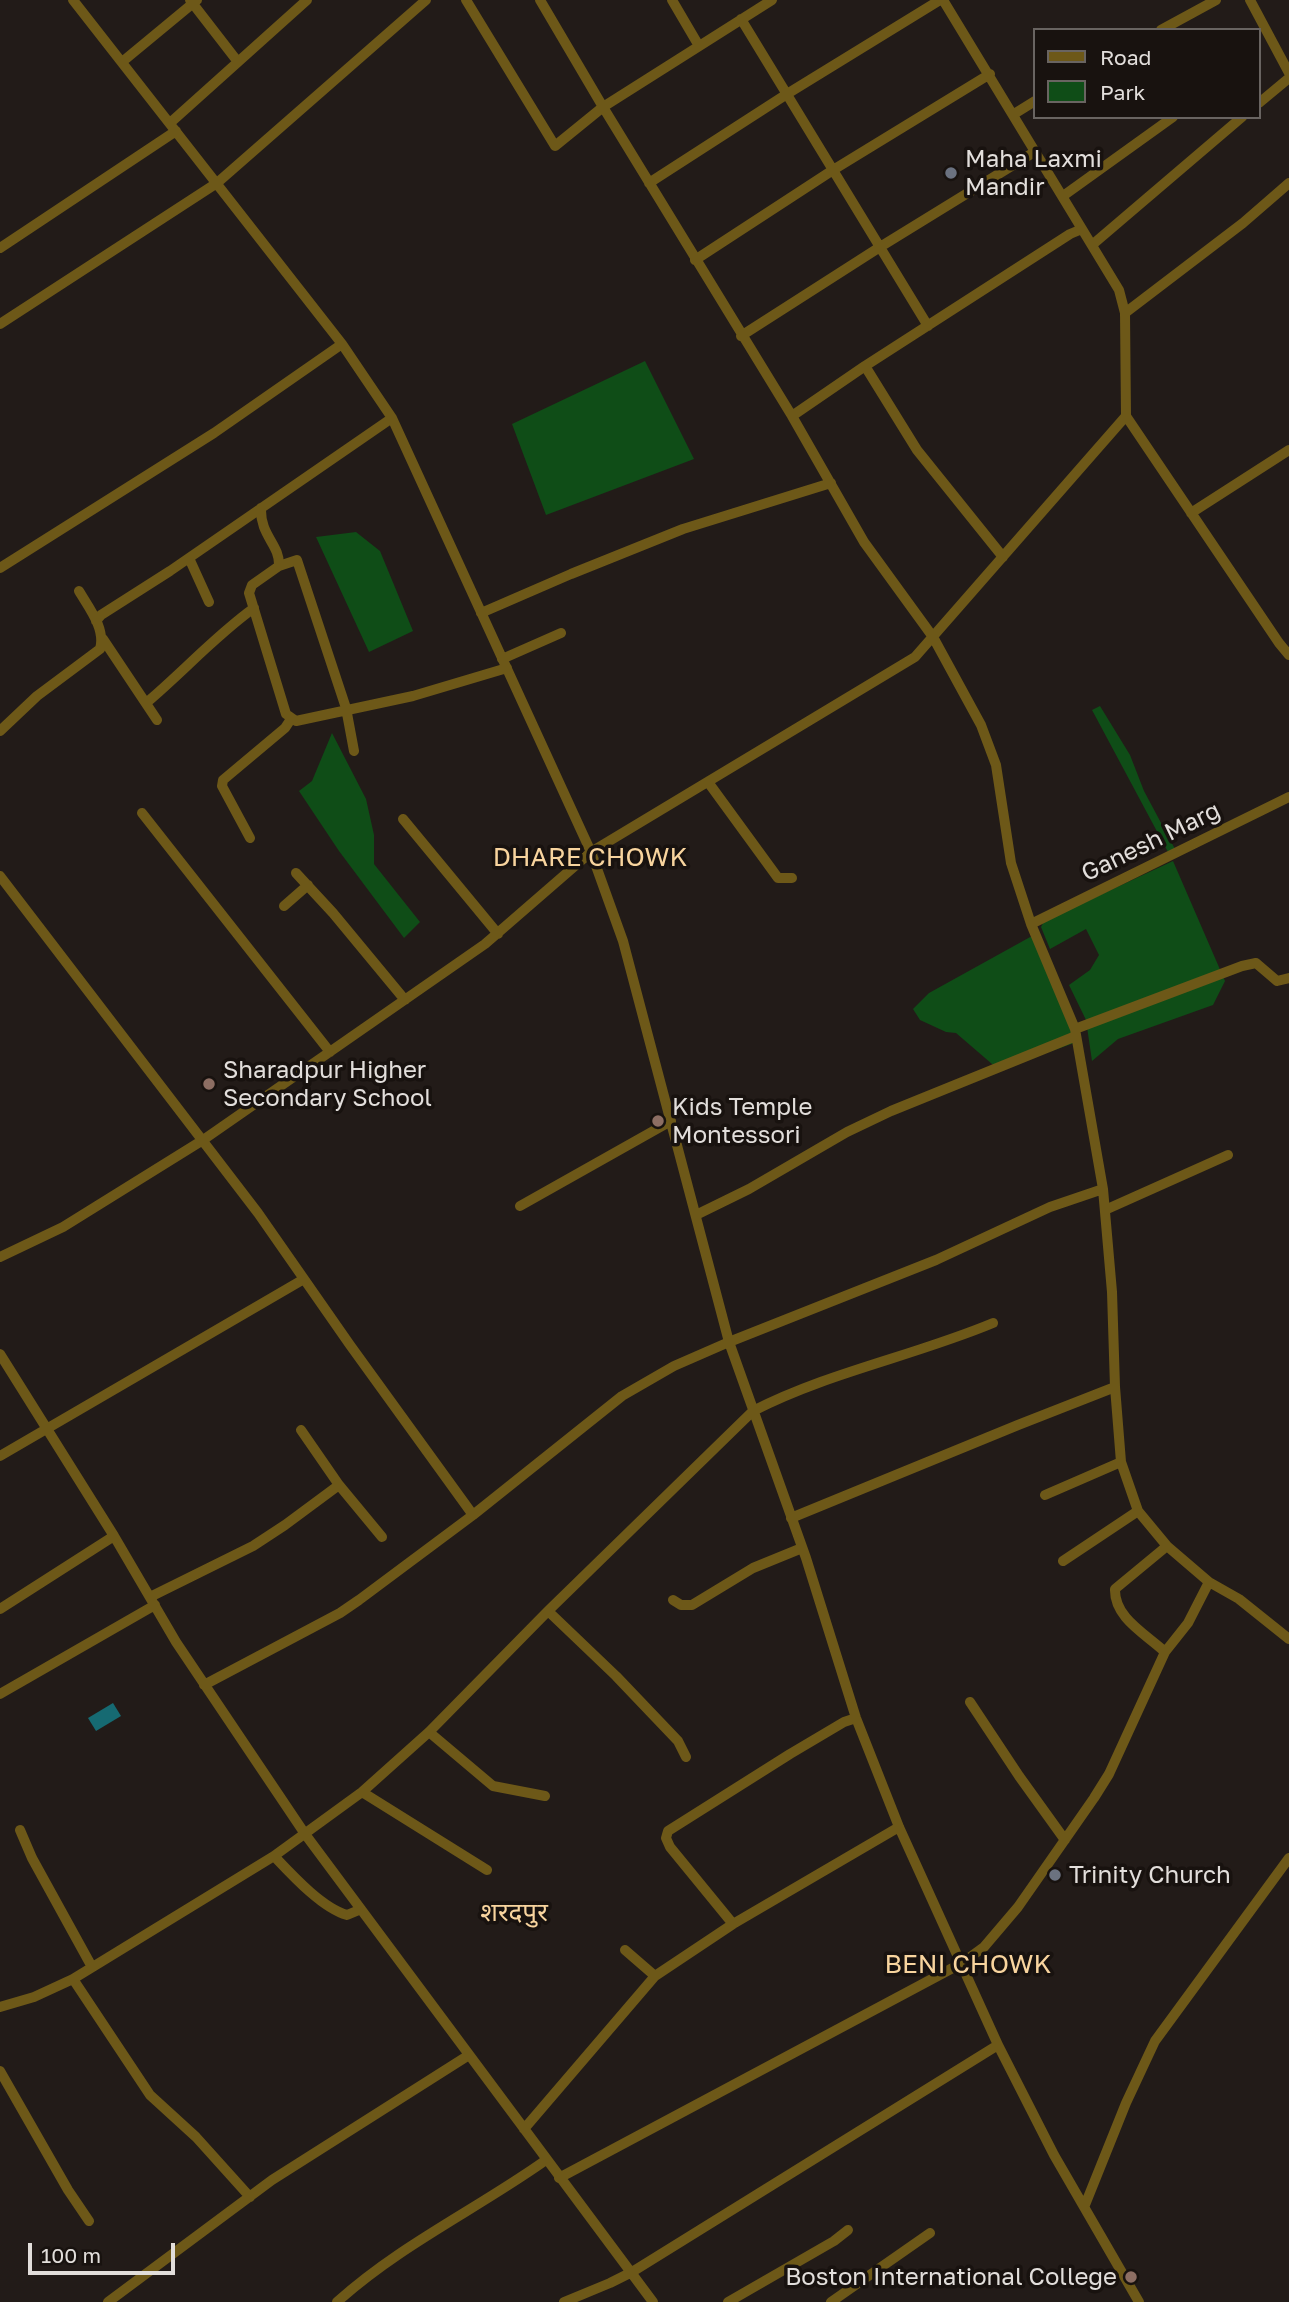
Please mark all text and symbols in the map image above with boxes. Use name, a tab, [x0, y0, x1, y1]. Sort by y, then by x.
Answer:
legend	[1034, 28, 1261, 119]
text: Road	[1100, 44, 1151, 70]
text: Park	[1100, 79, 1145, 105]
place label: Maha Laxmi Mandir	[965, 145, 1102, 201]
marker: Maha Laxmi Mandir	[943, 165, 959, 181]
street label: Ganesh Marg	[1077, 796, 1225, 888]
district label: DHARE CHOWK	[483, 842, 697, 874]
place label: Sharadpur Higher Secondary School	[223, 1056, 432, 1112]
marker: Sharadpur Higher Secondary School	[201, 1076, 217, 1092]
place label: Kids Temple Montessori	[672, 1093, 812, 1149]
marker: Kids Temple Montessori	[650, 1113, 666, 1129]
place label: Trinity Church	[1069, 1861, 1231, 1889]
marker: Trinity Church	[1047, 1867, 1063, 1883]
district label: शरदपुर	[480, 1897, 548, 1929]
district label: BENI CHOWK	[876, 1949, 1060, 1981]
scale bar	[32, 2228, 178, 2272]
text: 100 m	[41, 2242, 101, 2268]
place label: Boston International College	[785, 2263, 1117, 2291]
marker: Boston International College	[1123, 2269, 1139, 2285]

